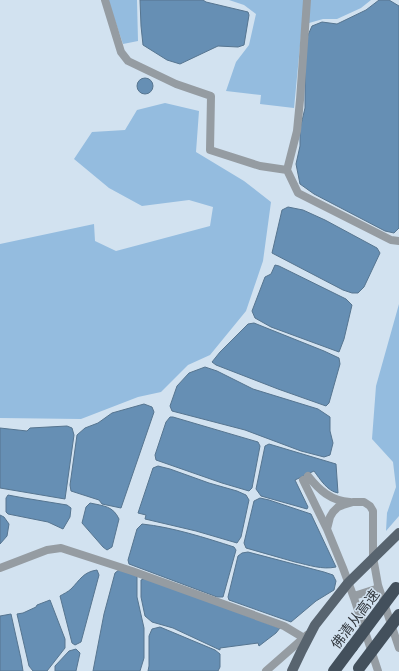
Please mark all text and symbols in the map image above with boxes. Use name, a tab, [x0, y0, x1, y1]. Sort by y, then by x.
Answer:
street label: 佛清从高速	[328, 586, 383, 652]

